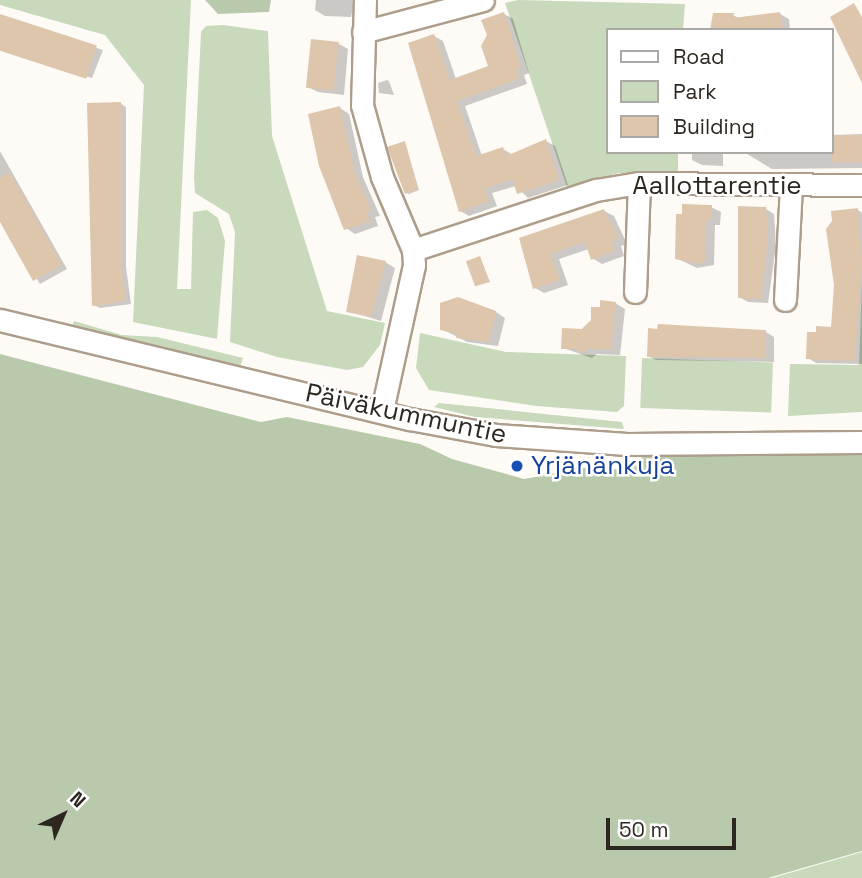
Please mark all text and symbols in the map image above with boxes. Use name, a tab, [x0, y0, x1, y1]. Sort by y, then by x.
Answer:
legend	[606, 28, 834, 154]
text: Road	[673, 43, 725, 70]
text: Park	[673, 78, 717, 105]
text: Building	[673, 113, 755, 140]
street label: Aallottarentie	[632, 170, 802, 202]
street label: Päiväkummuntie	[303, 377, 509, 451]
place label: Yrjänänkuja	[531, 450, 674, 482]
marker: Yrjänänkuja	[509, 458, 525, 474]
north arrow	[28, 780, 98, 850]
text: N	[65, 786, 91, 813]
scale bar	[610, 804, 740, 848]
text: 50 m	[619, 816, 669, 843]

